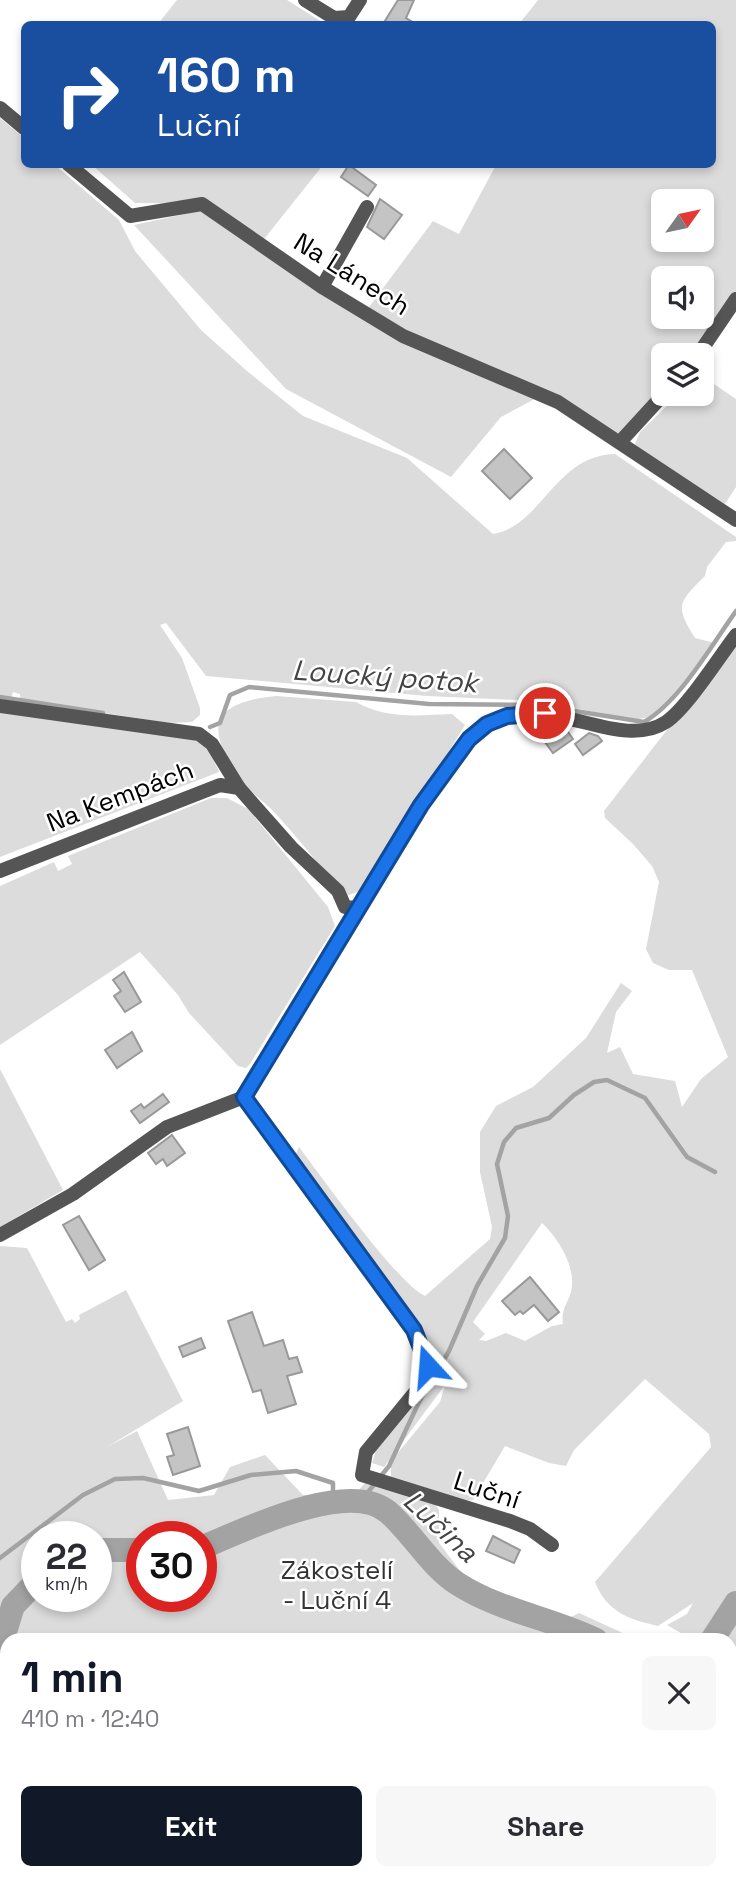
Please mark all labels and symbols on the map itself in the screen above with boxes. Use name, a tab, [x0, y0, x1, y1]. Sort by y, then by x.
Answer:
north arrow	[651, 189, 714, 252]
street label: Na Lánech	[288, 225, 416, 323]
water label: Loucký potok	[291, 652, 482, 701]
pin	[515, 683, 575, 743]
street label: Na Kempách	[42, 752, 198, 840]
position arrow	[391, 1329, 465, 1403]
street label: Luční	[449, 1463, 525, 1517]
water label: Lučina	[396, 1482, 487, 1570]
speed limit sign: 30	[126, 1521, 217, 1612]
park label: Zákostelí - Luční 4	[281, 1553, 394, 1617]

